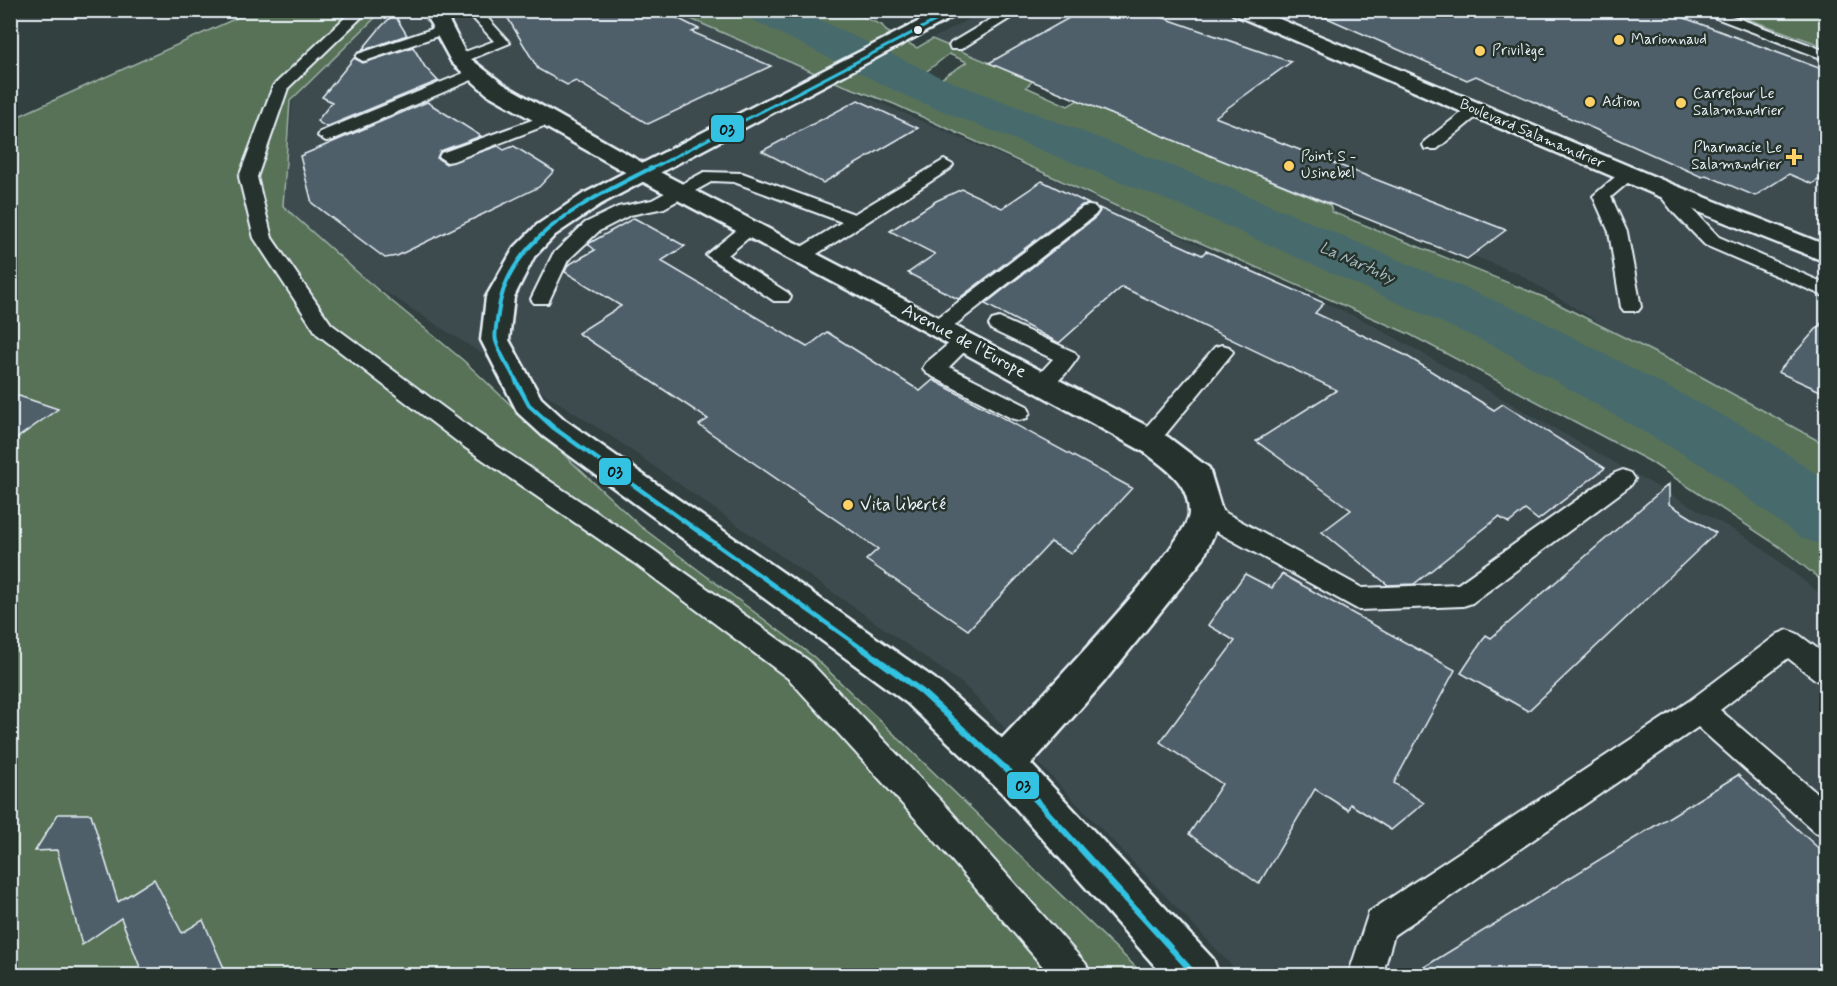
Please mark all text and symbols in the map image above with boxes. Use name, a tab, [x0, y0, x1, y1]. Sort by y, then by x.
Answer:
unlabelled marker	[912, 24, 924, 36]
place label: Marionnaud	[1631, 30, 1707, 50]
marker: Marionnaud	[1612, 33, 1626, 47]
place label: Privilège	[1492, 41, 1545, 61]
marker: Privilège	[1473, 44, 1487, 58]
place label: Carrefour Le Salamandrier	[1693, 84, 1784, 121]
place label: Action	[1602, 92, 1640, 112]
street label: Boulevard Salamandrier	[1456, 94, 1608, 174]
marker: Action	[1583, 95, 1597, 109]
marker: Carrefour Le Salamandrier	[1674, 96, 1688, 110]
line badge: 03	[710, 114, 745, 143]
text: 03	[719, 120, 735, 141]
place label: Pharmacie Le Salamandrier	[1691, 138, 1782, 175]
place label: Point S - Usinebel	[1301, 147, 1357, 184]
marker: Pharmacie Le Salamandrier	[1787, 150, 1801, 164]
marker: Point S - Usinebel	[1282, 159, 1296, 173]
water label: La Nartuby	[1316, 237, 1399, 290]
street label: Avenue de l'Europe	[897, 298, 1031, 384]
line badge: 03	[598, 457, 632, 486]
text: 03	[607, 462, 623, 483]
place label: Vita liberté	[860, 493, 946, 517]
marker: Vita liberté	[841, 498, 855, 512]
line badge: 03	[1006, 771, 1040, 800]
text: 03	[1015, 776, 1031, 797]

